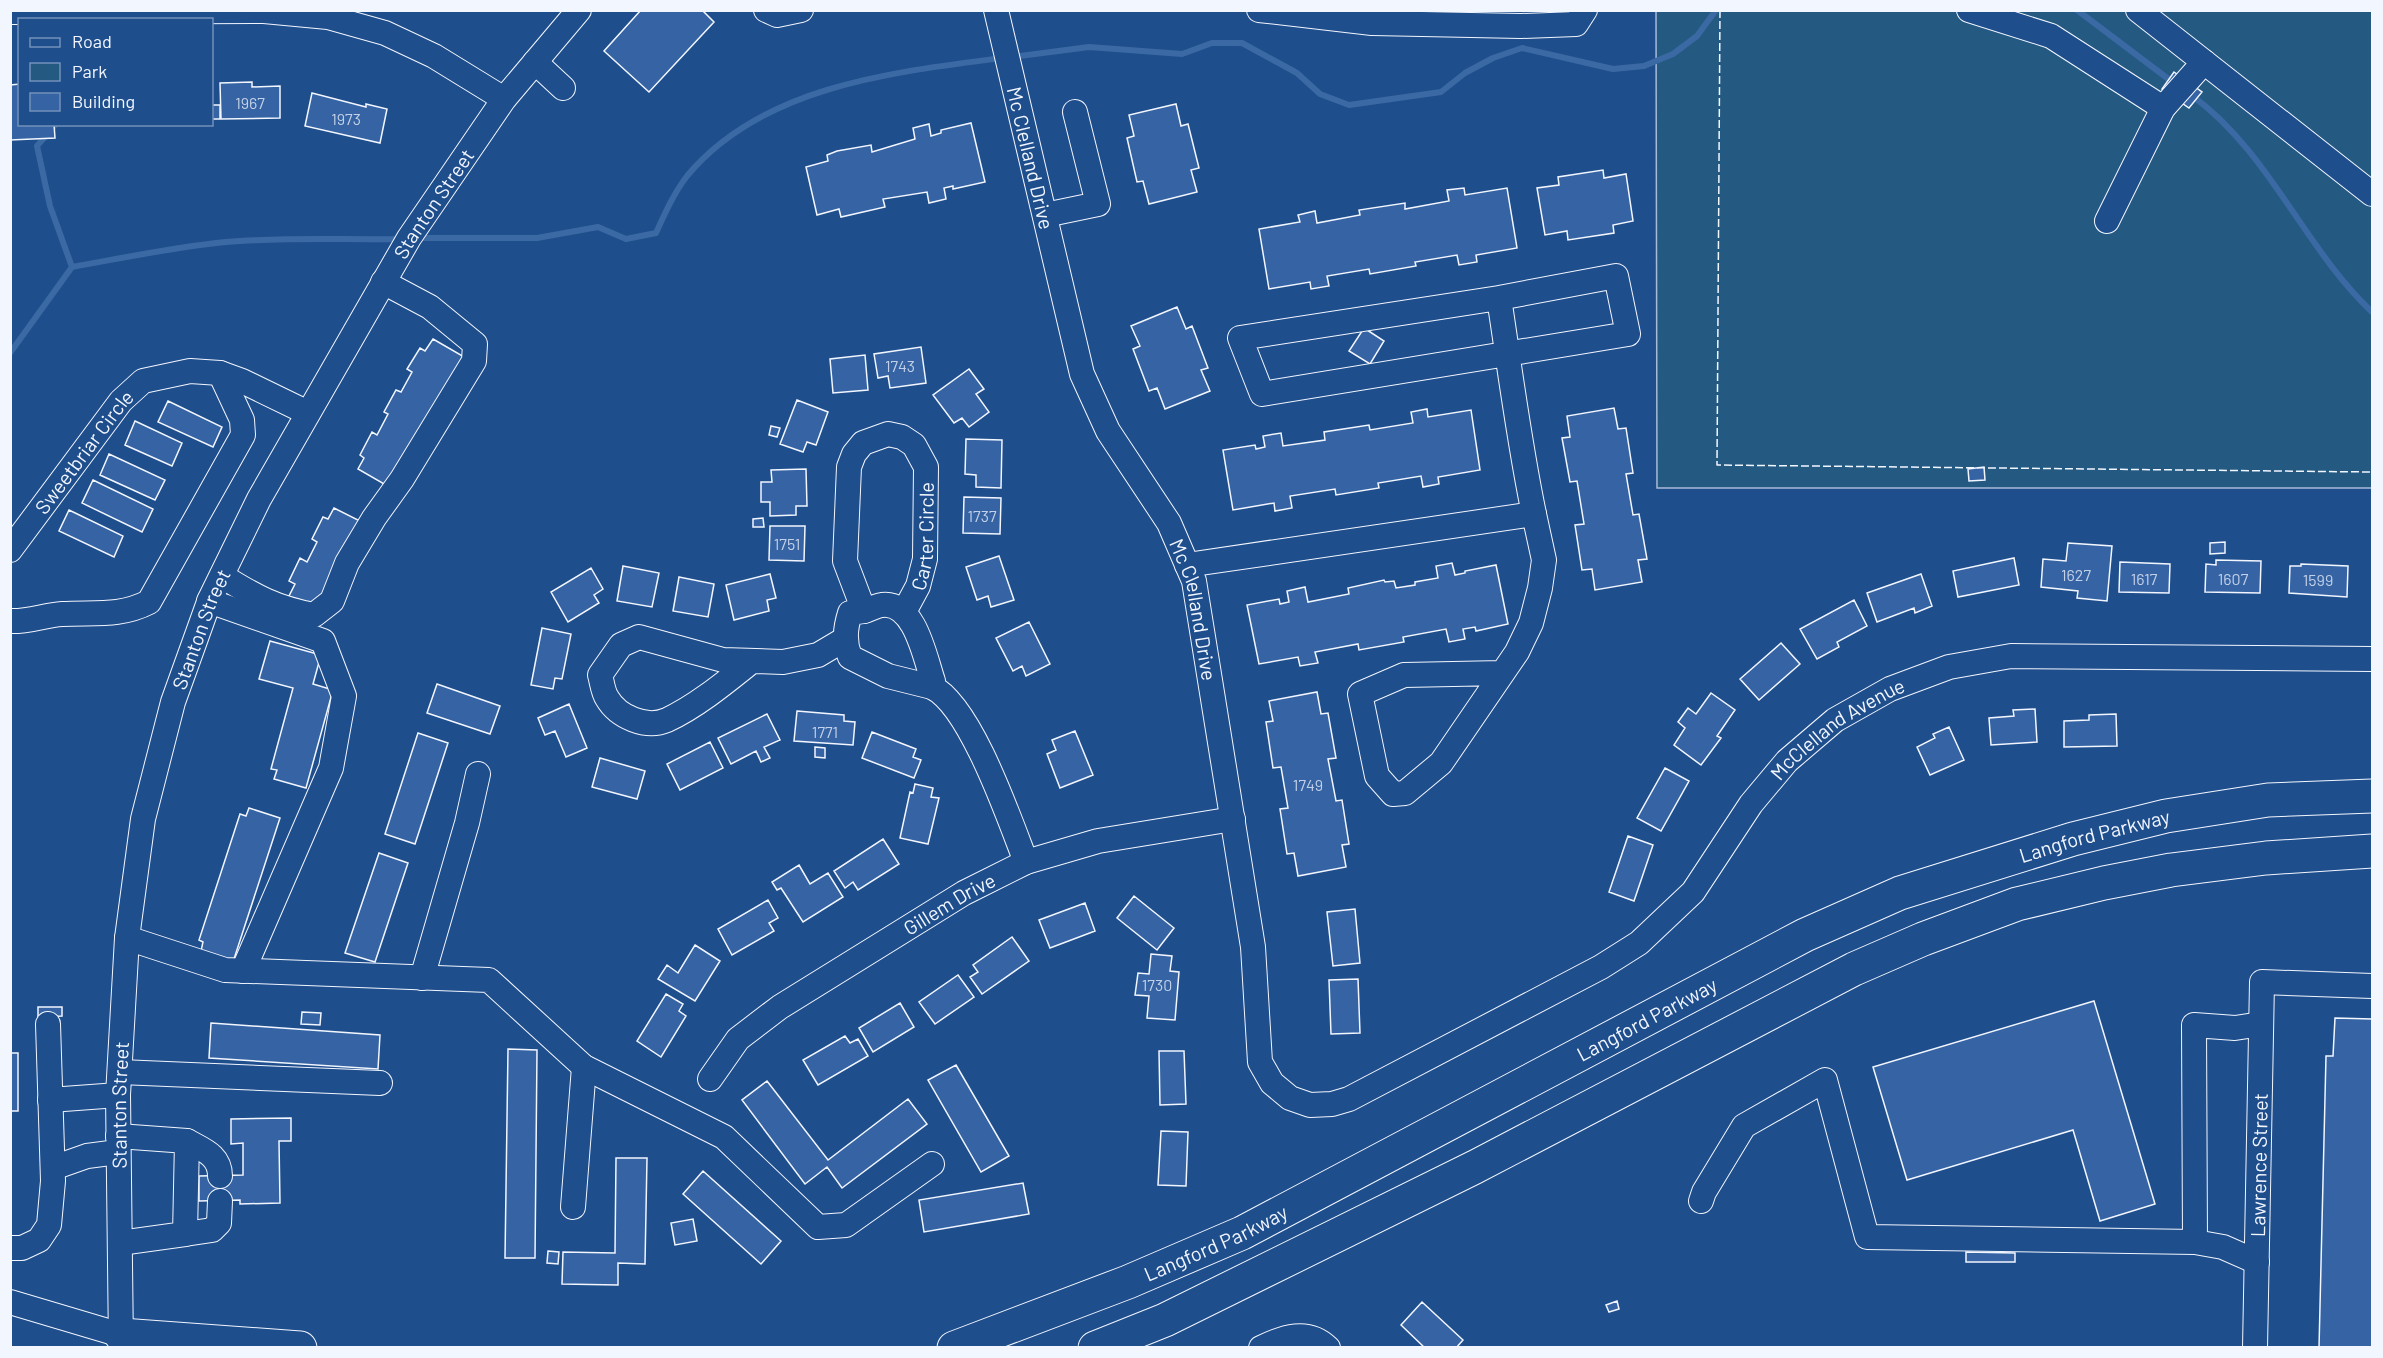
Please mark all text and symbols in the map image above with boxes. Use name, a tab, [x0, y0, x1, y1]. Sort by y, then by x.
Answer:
legend	[18, 18, 213, 126]
text: Road	[72, 30, 112, 52]
text: Park	[72, 60, 107, 82]
street label: Mc Clelland Drive	[1003, 84, 1059, 232]
text: Building	[72, 90, 135, 112]
house number: 1967	[235, 93, 265, 112]
house number: 1973	[331, 109, 361, 128]
street label: Stanton Street	[388, 144, 479, 263]
house number: 1743	[885, 356, 915, 375]
street label: Sweetbriar Circle	[29, 384, 138, 518]
street label: Carter Circle	[905, 482, 938, 593]
house number: 1737	[968, 506, 997, 525]
house number: 1751	[774, 534, 800, 553]
street label: Mc Clelland Drive	[1165, 535, 1222, 682]
street label: Stanton Street	[167, 565, 235, 693]
house number: 1627	[2061, 565, 2091, 584]
house number: 1617	[2131, 569, 2158, 588]
house number: 1607	[2218, 569, 2249, 588]
house number: 1599	[2303, 570, 2333, 589]
street label: McClelland Avenue	[1765, 673, 1908, 784]
house number: 1771	[812, 722, 838, 741]
house number: 1749	[1293, 775, 1323, 794]
street label: Langford Parkway	[2016, 804, 2172, 867]
street label: Gillem Drive	[899, 867, 999, 940]
street label: Langford Parkway	[1572, 972, 1721, 1066]
house number: 1730	[1142, 975, 1172, 994]
street label: Stanton Street	[106, 1041, 133, 1169]
street label: Lawrence Street	[2245, 1093, 2272, 1237]
street label: Langford Parkway	[1140, 1199, 1291, 1286]

